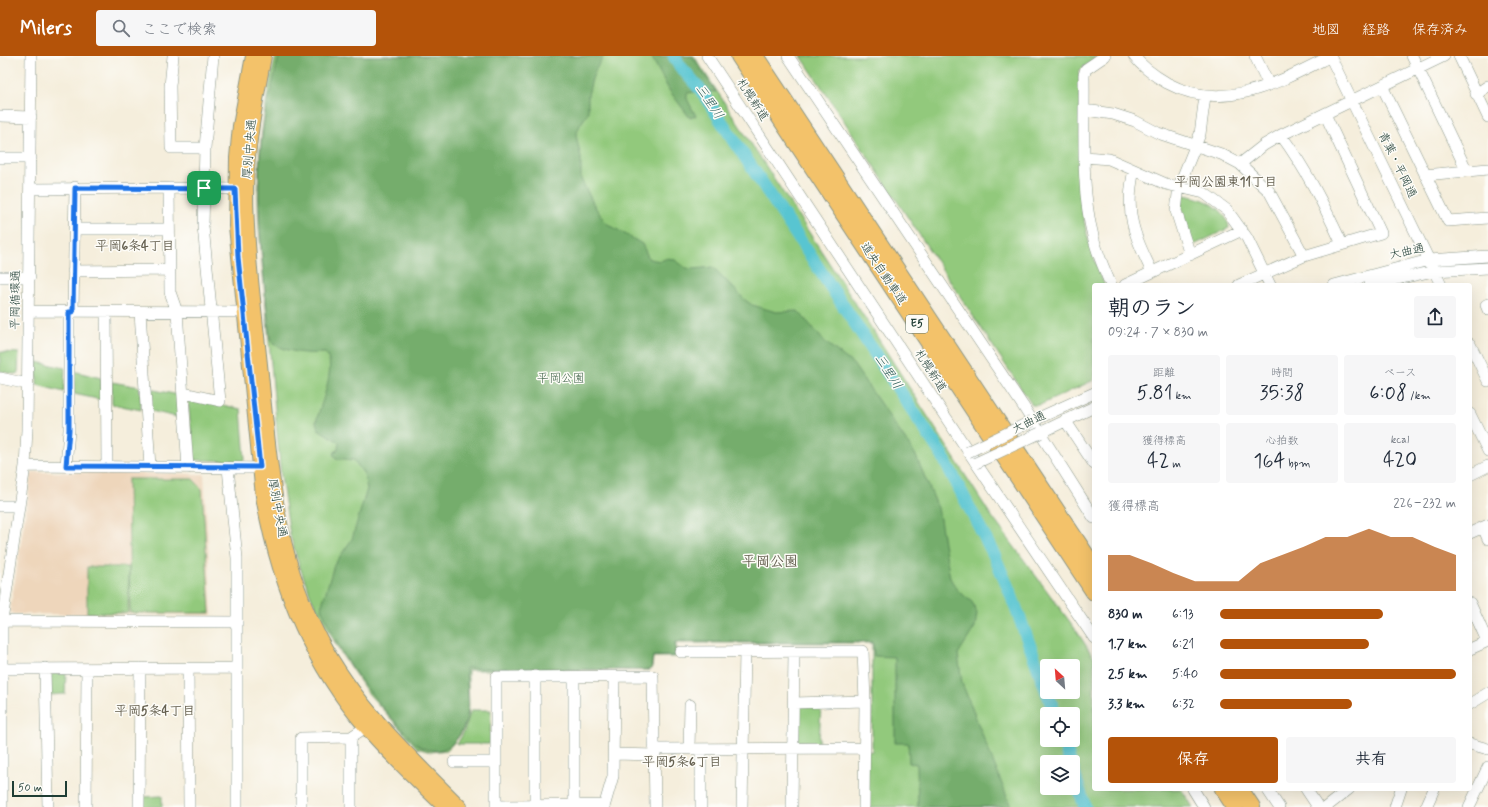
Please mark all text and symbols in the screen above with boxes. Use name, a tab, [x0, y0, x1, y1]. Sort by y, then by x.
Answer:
search box	[96, 10, 376, 46]
text: Milers	[20, 16, 72, 41]
icon: search	[110, 17, 132, 39]
text: ここで検索	[142, 20, 217, 40]
text: 地図	[1312, 21, 1340, 39]
text: 経路	[1362, 21, 1390, 39]
text: 保存済み	[1412, 21, 1468, 39]
street label: 札幌新道	[732, 76, 772, 124]
water label: 三里川	[691, 81, 727, 123]
street label: 厚別中央通	[239, 118, 261, 180]
street label: 青葉・平岡通	[1374, 129, 1420, 201]
pin	[187, 171, 221, 205]
district label: 平岡公園東11丁目	[1175, 174, 1277, 191]
icon: arrive	[193, 177, 215, 199]
district label: 平岡6条4丁目	[95, 238, 175, 255]
street label: 道央自動車道	[856, 240, 910, 308]
street label: 大曲通	[1388, 240, 1426, 264]
street label: 平岡循環通	[7, 270, 25, 330]
text: 朝のラン	[1108, 295, 1196, 323]
button: share	[1414, 296, 1456, 338]
road number: E5	[906, 315, 928, 333]
text: 09:24 · 7 × 830 m	[1108, 324, 1208, 341]
street label: 札幌新道	[910, 347, 950, 395]
water label: 三里川	[870, 351, 906, 393]
text: 距離	[1153, 366, 1175, 380]
text: 時間	[1271, 366, 1293, 380]
text: ペース	[1384, 366, 1416, 380]
park label: 平岡公園	[537, 371, 585, 387]
text: 5.81	[1136, 380, 1173, 407]
text: 35:38	[1259, 380, 1305, 407]
text: 6:08	[1369, 380, 1407, 407]
text: km	[1173, 389, 1192, 403]
text: /km	[1407, 389, 1431, 403]
street label: 大曲通	[1009, 408, 1049, 438]
text: kcal	[1391, 433, 1409, 447]
text: 獲得標高	[1142, 434, 1186, 448]
text: 心拍数	[1266, 434, 1299, 448]
text: 420	[1383, 447, 1417, 474]
text: 42	[1147, 448, 1169, 475]
text: 164	[1254, 448, 1285, 475]
text: m	[1169, 457, 1181, 471]
text: bpm	[1285, 457, 1310, 471]
street label: 厚別中央通	[264, 477, 290, 539]
text: 226–232 m	[1393, 495, 1456, 512]
text: 獲得標高	[1108, 498, 1160, 515]
district label: 平岡公園	[742, 553, 798, 571]
text: 830 m	[1108, 606, 1143, 623]
text: 6:13	[1172, 606, 1193, 623]
text: 1.7 km	[1108, 636, 1147, 653]
text: 6:21	[1172, 636, 1194, 653]
north arrow	[1040, 659, 1080, 699]
map controls	[1040, 659, 1080, 795]
text: 2.5 km	[1108, 666, 1147, 683]
text: 5:40	[1172, 666, 1198, 683]
text: 3.3 km	[1108, 696, 1145, 713]
text: 6:32	[1172, 696, 1195, 713]
district label: 平岡5条4丁目	[115, 703, 195, 720]
button: locate	[1040, 707, 1080, 747]
button: 保存	[1108, 737, 1278, 783]
button: 共有	[1286, 737, 1456, 783]
district label: 平岡5条6丁目	[642, 754, 722, 771]
button: layers	[1040, 755, 1080, 795]
scale bar	[12, 779, 67, 798]
text: 50 m	[18, 781, 43, 795]

